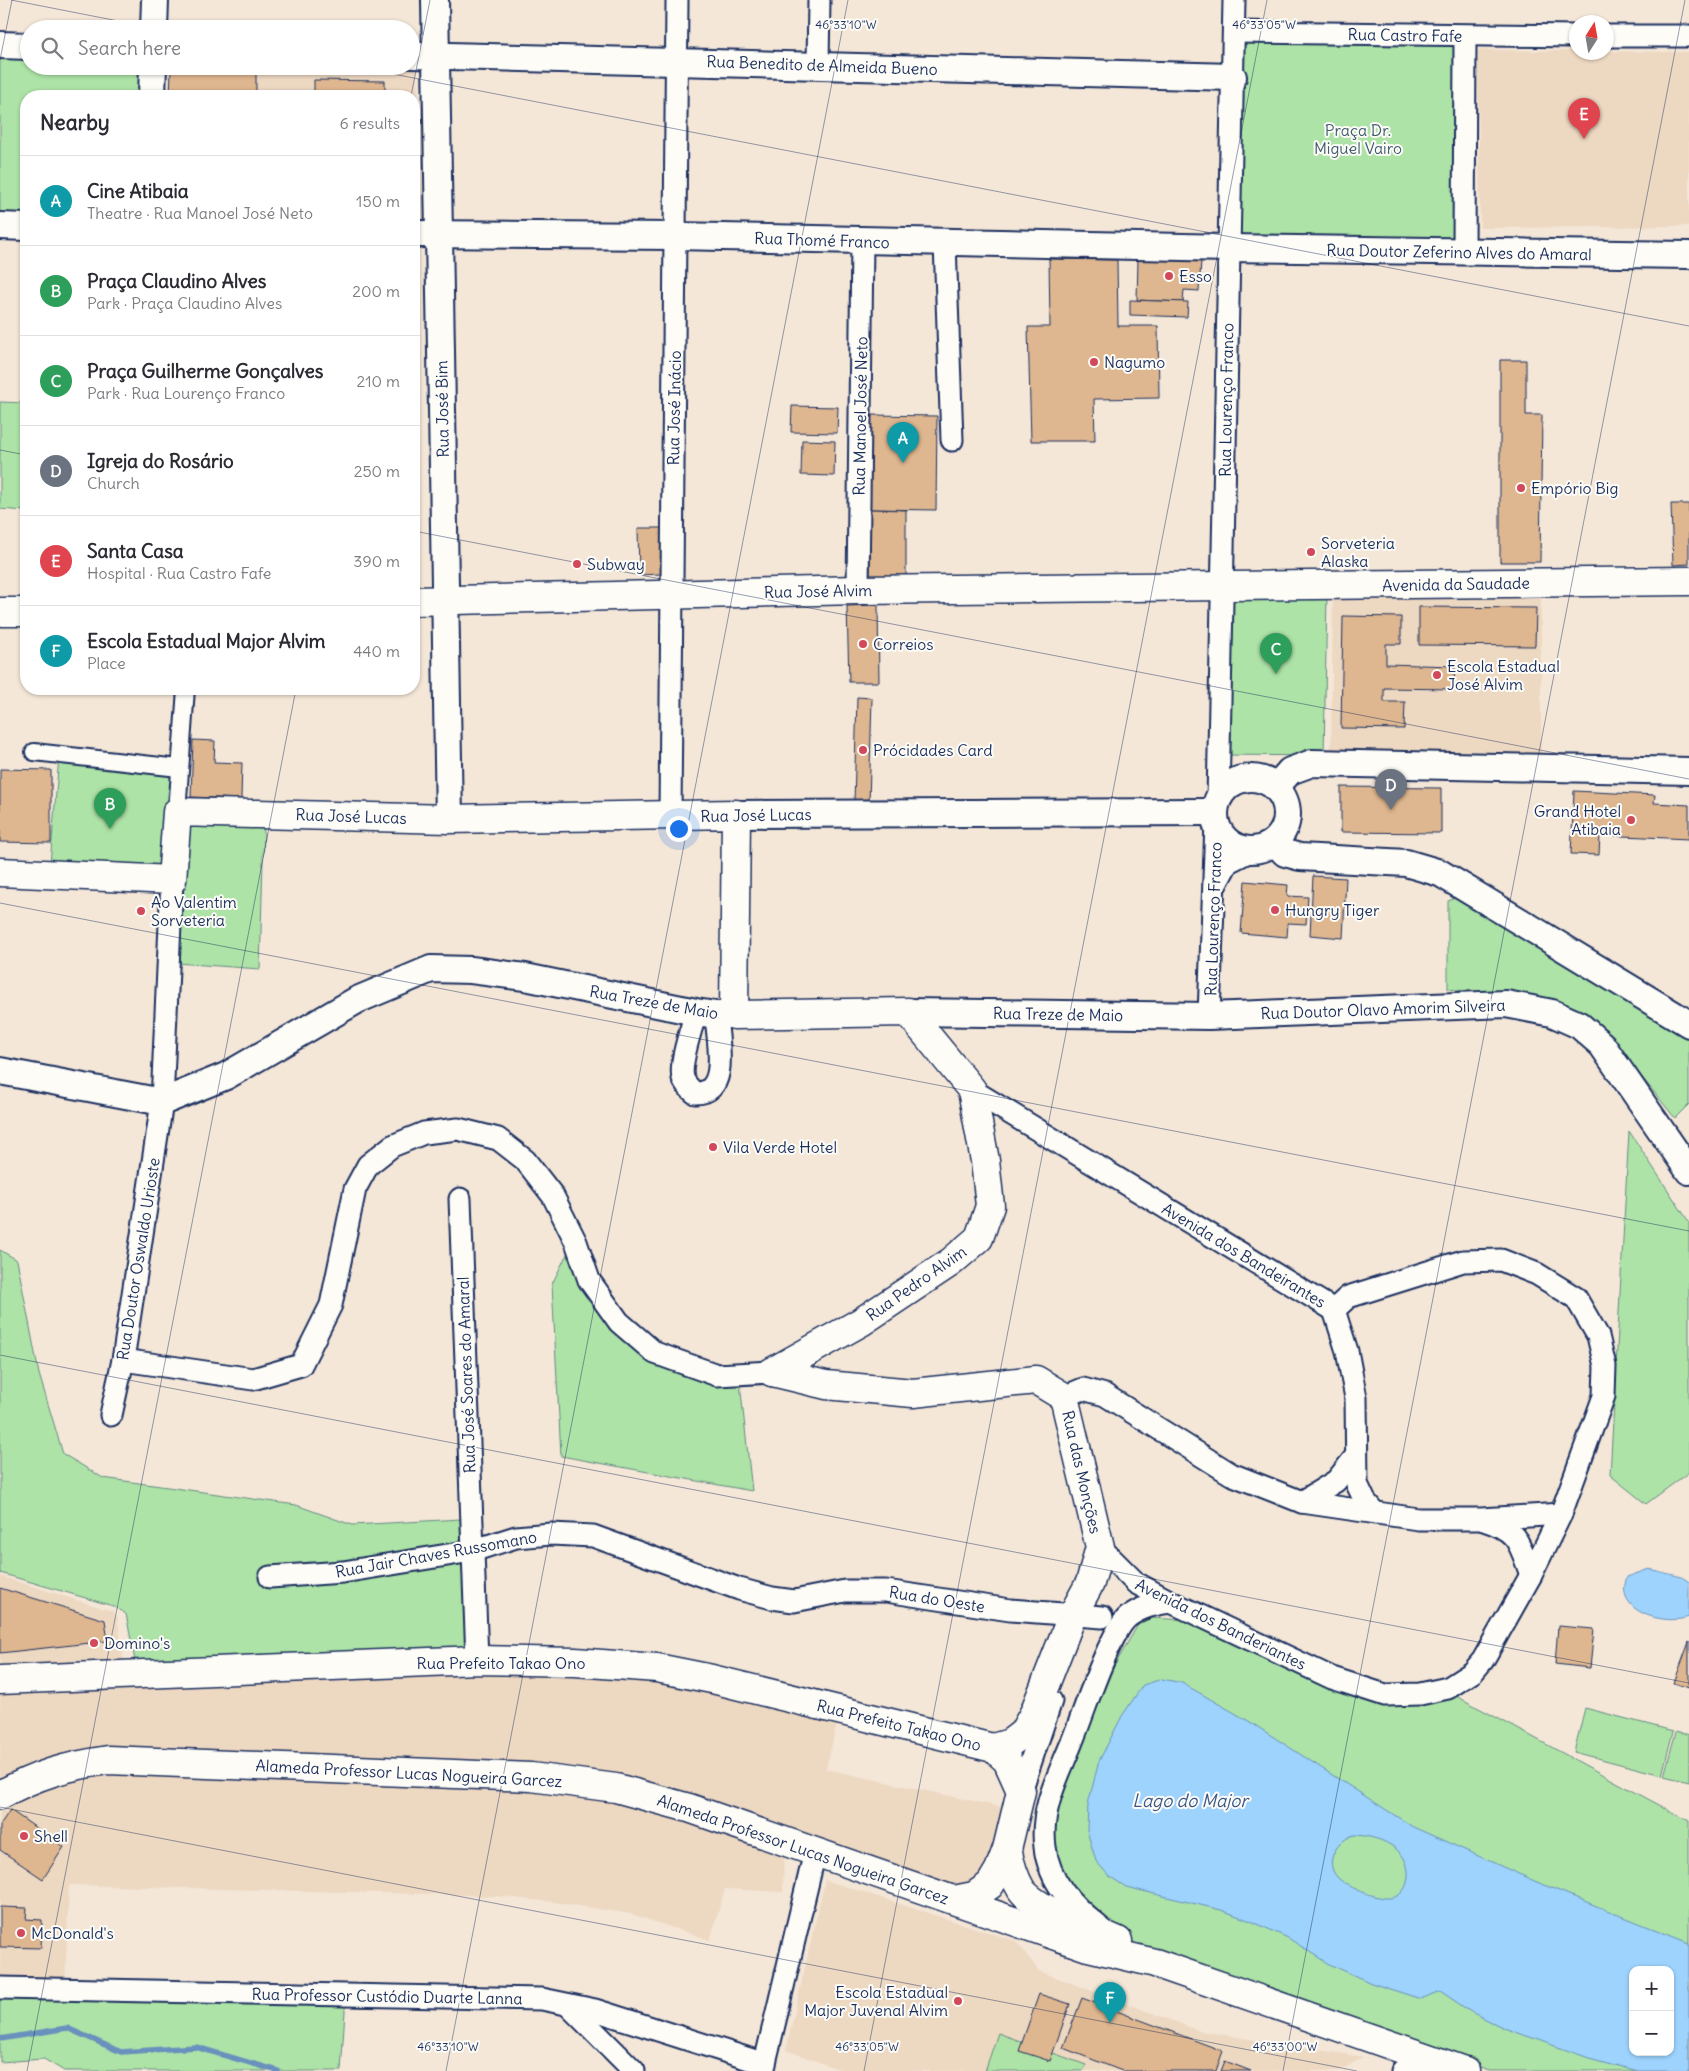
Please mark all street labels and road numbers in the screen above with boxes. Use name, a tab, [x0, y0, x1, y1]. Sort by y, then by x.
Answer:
street label: Rua Castro Fafe	[1348, 24, 1462, 46]
street label: Rua Benedito de Almeida Bueno	[706, 51, 938, 79]
street label: Rua Thomé Franco	[754, 228, 890, 252]
street label: Rua Doutor Zeferino Alves do Amaral	[1326, 240, 1592, 264]
street label: Rua Lourenço Franco	[1215, 323, 1237, 477]
street label: Rua Manoel José Neto	[849, 336, 871, 496]
street label: Rua José Inácio	[663, 350, 685, 466]
street label: Rua José Bim	[431, 360, 453, 458]
street label: Avenida da Saudade	[1382, 573, 1530, 595]
street label: Rua José Alvim	[764, 580, 872, 602]
street label: Rua José Lucas	[295, 804, 407, 828]
street label: Rua José Lucas	[700, 804, 812, 826]
street label: Rua Lourenço Franco	[1200, 842, 1226, 996]
street label: Rua Treze de Maio	[588, 981, 720, 1023]
street label: Rua Doutor Olavo Amorim Silveira	[1260, 995, 1506, 1023]
street label: Rua Treze de Maio	[993, 1003, 1123, 1025]
street label: Rua Doutor Oswaldo Urioste	[112, 1156, 164, 1362]
street label: Avenida dos Bandeirantes	[1159, 1198, 1329, 1312]
street label: Rua Pedro Alvim	[862, 1241, 970, 1325]
street label: Rua José Soares do Amaral	[453, 1276, 479, 1474]
street label: Rua das Monções	[1058, 1408, 1106, 1536]
street label: Rua Jair Chaves Russomano	[334, 1526, 538, 1582]
street label: Avenida dos Banderiantes	[1132, 1574, 1310, 1674]
street label: Rua do Oeste	[888, 1582, 986, 1616]
street label: Rua Prefeito Takao Ono	[417, 1653, 585, 1673]
street label: Rua Prefeito Takao Ono	[815, 1695, 983, 1755]
street label: Alameda Professor Lucas Nogueira Garcez	[255, 1755, 563, 1791]
street label: Alameda Professor Lucas Nogueira Garcez	[655, 1790, 952, 1909]
street label: Rua Professor Custódio Duarte Lanna	[251, 1984, 523, 2008]

